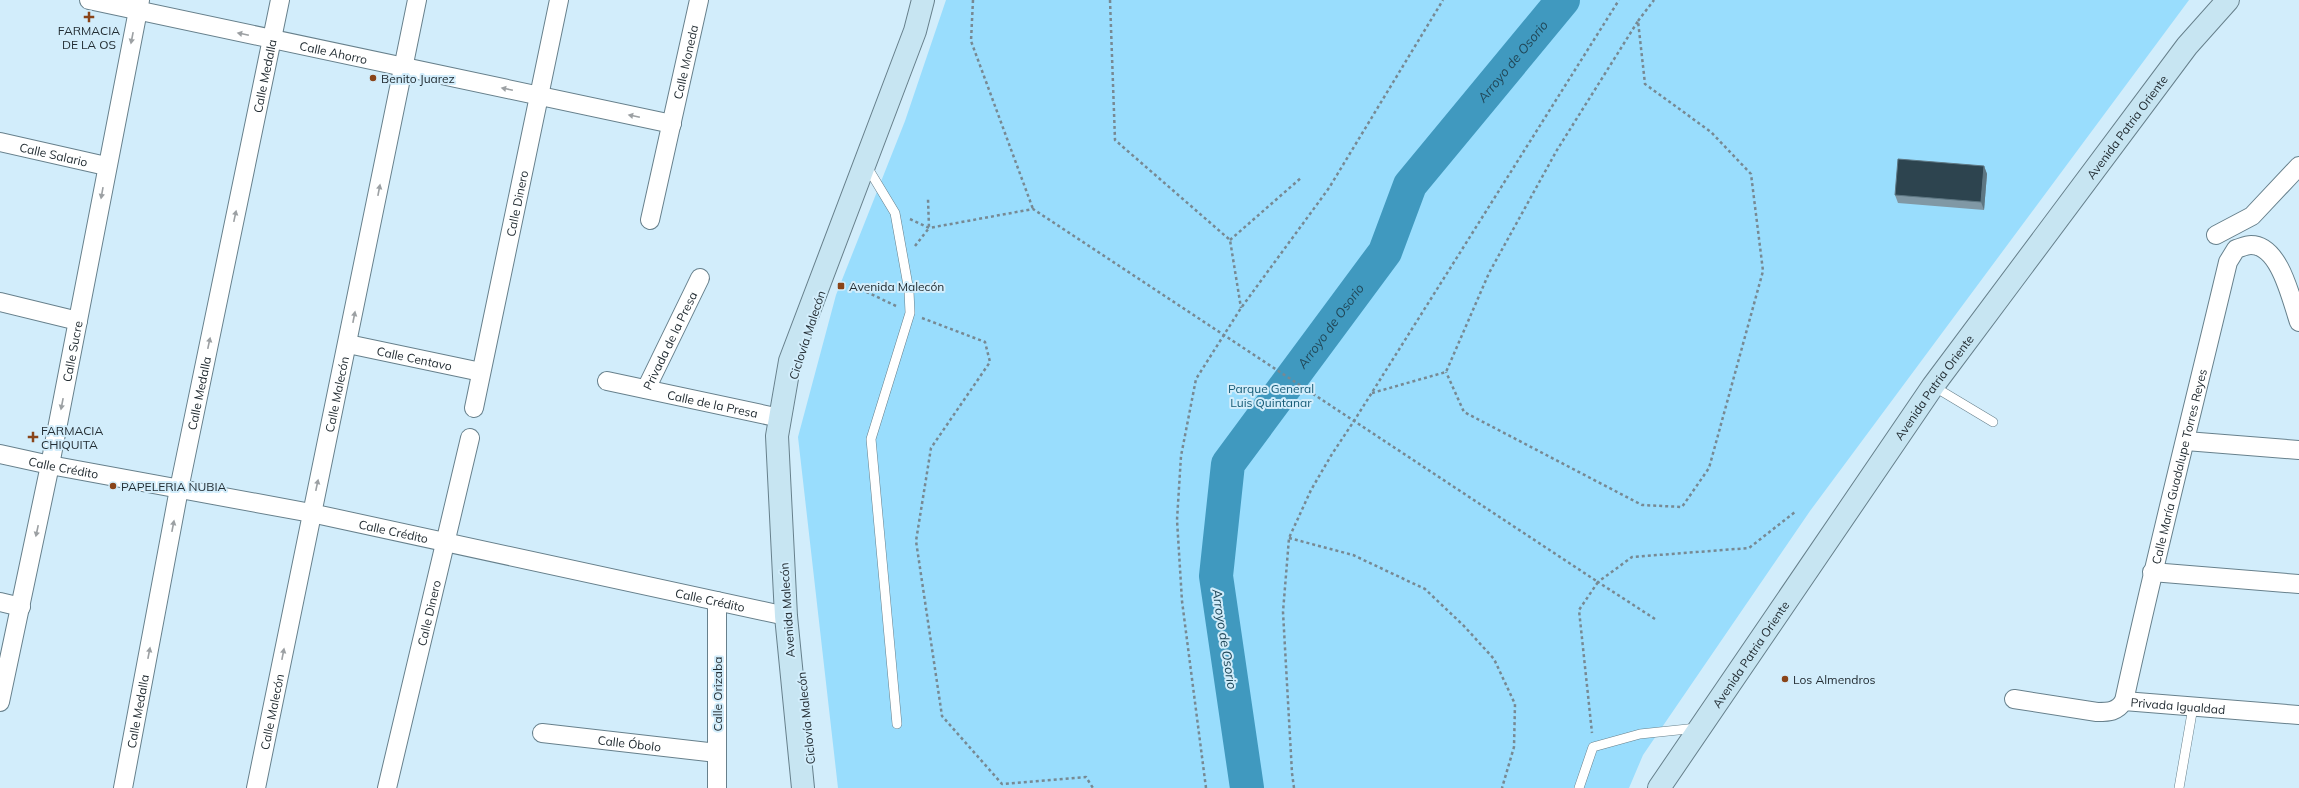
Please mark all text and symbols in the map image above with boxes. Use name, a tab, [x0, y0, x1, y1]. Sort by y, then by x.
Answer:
marker: FARMACIA DE LA OS	[84, 12, 94, 22]
water label: Arroyo de Osorio	[1473, 17, 1551, 106]
place label: FARMACIA DE LA OS	[58, 23, 120, 52]
street label: Calle Moneda	[670, 23, 701, 100]
one-way arrow	[237, 30, 249, 36]
one-way arrow	[129, 32, 135, 44]
street label: Calle Medalla	[249, 38, 279, 114]
street label: Calle Ahorro	[298, 38, 369, 67]
place label: Benito Juarez	[381, 71, 455, 86]
street label: Avenida Patria Oriente	[2083, 72, 2170, 182]
marker: Benito Juarez	[368, 73, 378, 83]
one-way arrow	[501, 86, 513, 92]
one-way arrow	[628, 113, 640, 119]
street label: Calle Salario	[18, 139, 89, 169]
street label: Calle Dinero	[502, 169, 531, 238]
one-way arrow	[377, 183, 383, 196]
one-way arrow	[98, 187, 104, 199]
one-way arrow	[233, 210, 239, 222]
place label: Avenida Malecón	[849, 279, 944, 294]
water label: Arroyo de Osorio	[1293, 280, 1367, 372]
marker: Avenida Malecón	[836, 281, 846, 291]
street label: Privada de la Presa	[639, 289, 700, 392]
street label: Ciclovía Malecón	[786, 289, 828, 381]
one-way arrow	[351, 311, 357, 323]
street label: Calle Sucre	[59, 320, 85, 383]
street label: Avenida Patria Oriente	[1891, 331, 1976, 443]
one-way arrow	[207, 337, 213, 349]
street label: Calle Centavo	[376, 343, 454, 373]
street label: Calle Medalla	[184, 355, 214, 431]
street label: Calle Malecón	[321, 355, 352, 433]
street label: Calle María Guadalupe Torres Reyes	[2148, 367, 2209, 566]
park label: Parque General Luis Quintanar	[1228, 381, 1314, 410]
street label: Calle de la Presa	[666, 387, 759, 421]
one-way arrow	[59, 397, 65, 410]
place label: FARMACIA CHIQUITA	[41, 423, 103, 452]
marker: FARMACIA CHIQUITA	[28, 432, 38, 442]
street label: Calle Crédito	[27, 453, 100, 481]
place label: PAPELERIA NUBIA	[121, 479, 227, 494]
one-way arrow	[315, 479, 321, 491]
marker: PAPELERIA NUBIA	[108, 481, 118, 491]
street label: Calle Crédito	[357, 516, 430, 546]
one-way arrow	[170, 519, 176, 532]
one-way arrow	[33, 525, 39, 537]
street label: Avenida Malecón	[776, 562, 798, 658]
street label: Calle Dinero	[413, 578, 444, 647]
street label: Calle Crédito	[674, 585, 746, 614]
water label: Arroyo de Osorio	[1209, 587, 1241, 690]
street label: Avenida Patria Oriente	[1709, 598, 1792, 710]
one-way arrow	[146, 647, 152, 659]
one-way arrow	[280, 648, 286, 660]
street label: Calle Orizaba	[710, 657, 725, 731]
street label: Ciclovía Malecón	[794, 671, 818, 765]
street label: Calle Malecón	[257, 672, 287, 751]
place label: Los Almendros	[1793, 672, 1876, 687]
street label: Calle Medalla	[123, 673, 152, 749]
marker: Los Almendros	[1780, 674, 1790, 684]
street label: Privada Igualdad	[2130, 694, 2226, 717]
street label: Calle Óbolo	[597, 732, 662, 754]

